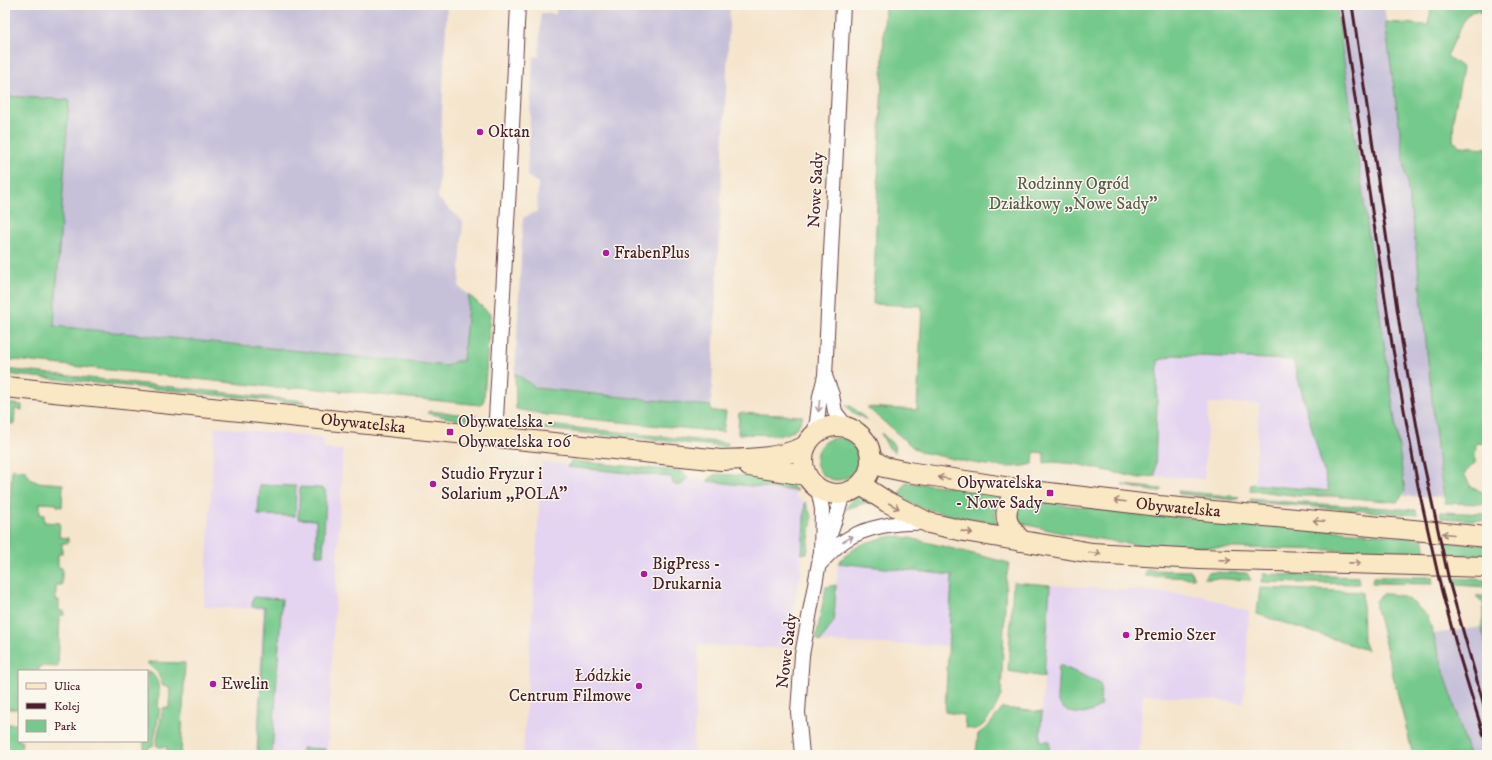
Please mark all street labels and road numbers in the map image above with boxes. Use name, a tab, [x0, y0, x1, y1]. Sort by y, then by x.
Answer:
street label: Nowe Sady	[803, 151, 829, 229]
street label: Obywatelska	[320, 408, 407, 439]
street label: Obywatelska	[1135, 492, 1222, 523]
street label: Nowe Sady	[771, 611, 803, 690]

